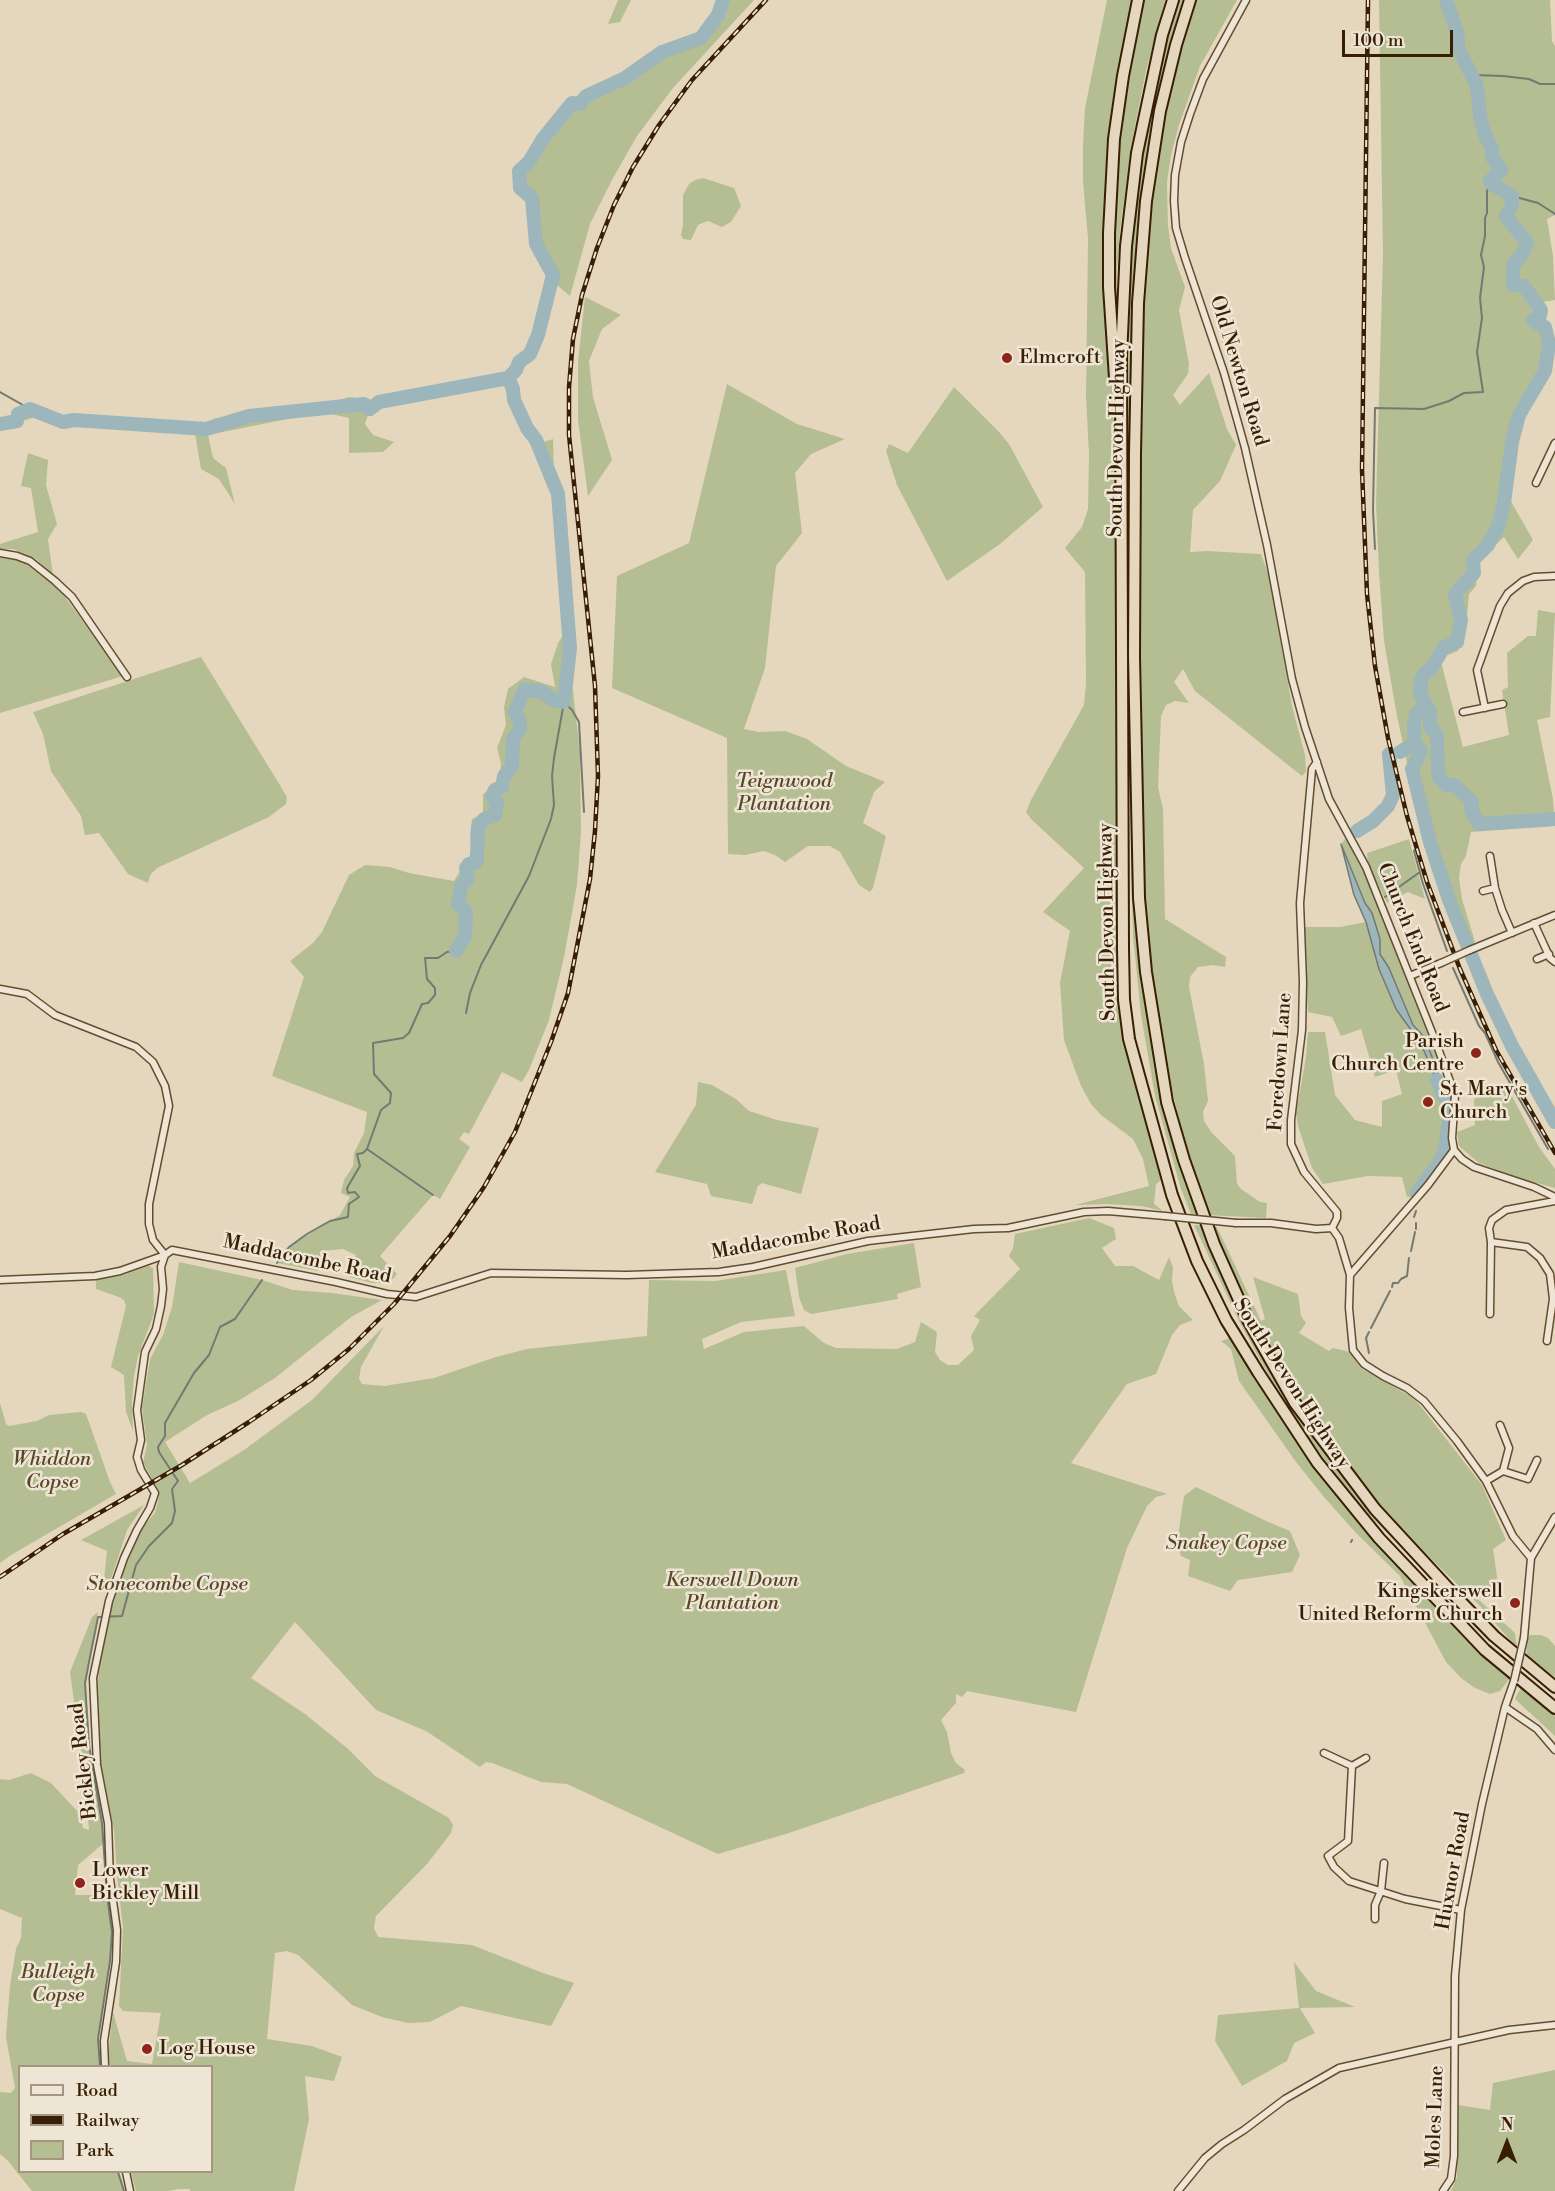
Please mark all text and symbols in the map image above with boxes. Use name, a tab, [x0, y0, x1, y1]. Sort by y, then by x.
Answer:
scale bar	[1345, 18, 1456, 56]
text: 100 m	[1353, 29, 1404, 52]
street label: Old Newton Road	[1204, 293, 1272, 449]
street label: South Devon Highway	[1104, 339, 1132, 537]
place label: Elmcroft	[1019, 346, 1101, 370]
marker: Elmcroft	[1000, 351, 1014, 365]
park label: Teignwood Plantation	[736, 770, 832, 817]
street label: South Devon Highway	[1094, 823, 1122, 1021]
street label: Church End Road	[1371, 860, 1453, 1016]
street label: Foredown Lane	[1264, 992, 1298, 1132]
place label: Parish Church Centre	[1331, 1030, 1464, 1077]
marker: Parish Church Centre	[1469, 1046, 1483, 1060]
place label: St. Mary's Church	[1440, 1078, 1527, 1125]
marker: St. Mary's Church	[1421, 1095, 1435, 1109]
street label: Maddacombe Road	[709, 1212, 883, 1266]
street label: Maddacombe Road	[221, 1230, 393, 1290]
street label: South Devon Highway	[1227, 1294, 1355, 1474]
park label: Whiddon Copse	[13, 1448, 91, 1495]
park label: Snakey Copse	[1165, 1532, 1287, 1556]
park label: Kerswell Down Plantation	[665, 1569, 799, 1616]
park label: Stonecombe Copse	[86, 1573, 248, 1597]
place label: Kingskerswell United Reform Church	[1298, 1580, 1503, 1627]
marker: Kingskerswell United Reform Church	[1508, 1596, 1522, 1610]
street label: Bickley Road	[65, 1701, 103, 1821]
street label: Huxnor Road	[1432, 1810, 1476, 1932]
place label: Lower Bickley Mill	[92, 1859, 199, 1906]
marker: Lower Bickley Mill	[73, 1876, 87, 1890]
park label: Bulleigh Copse	[21, 1961, 95, 2008]
place label: Log House	[159, 2037, 255, 2061]
marker: Log House	[140, 2042, 154, 2056]
legend	[18, 2065, 213, 2173]
street label: Moles Lane	[1422, 2065, 1450, 2169]
text: Road	[76, 2079, 118, 2102]
text: Railway	[76, 2109, 139, 2132]
north arrow	[1477, 2113, 1537, 2173]
text: N	[1501, 2115, 1513, 2135]
text: Park	[76, 2139, 113, 2162]

